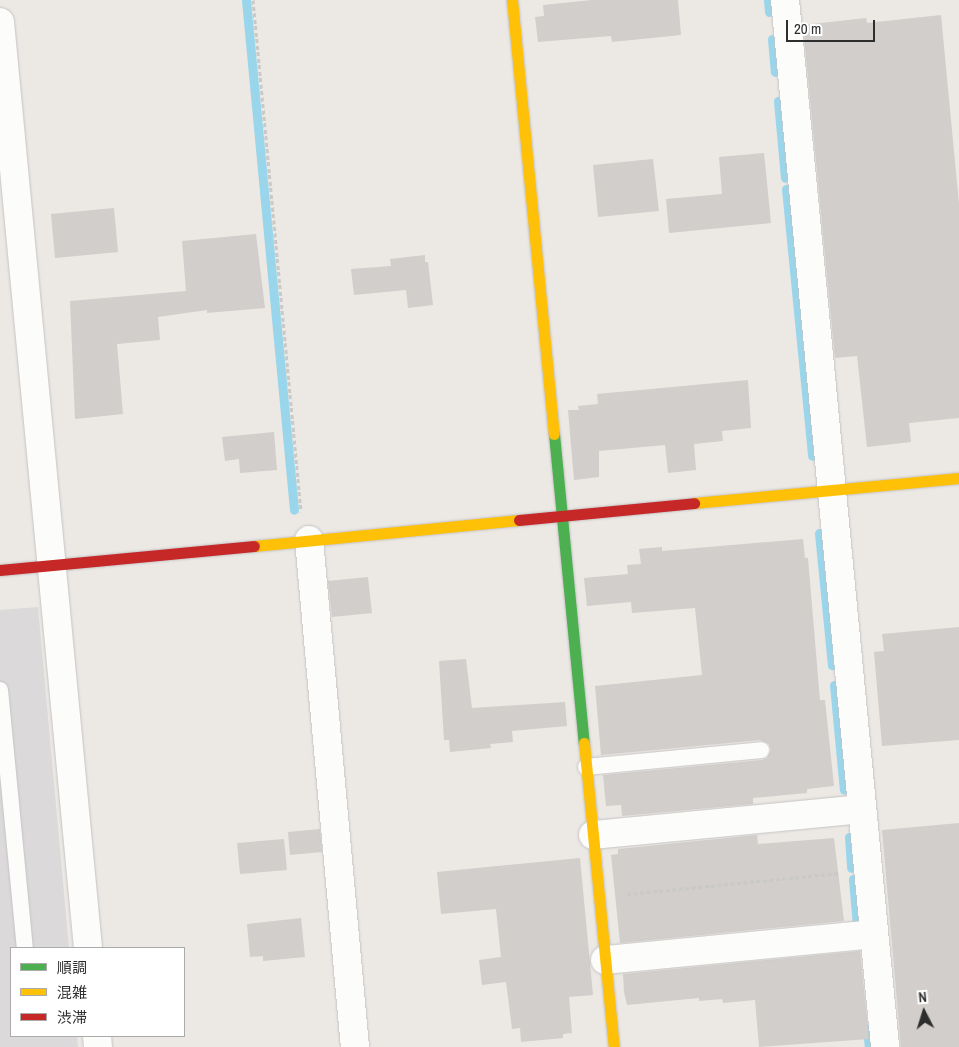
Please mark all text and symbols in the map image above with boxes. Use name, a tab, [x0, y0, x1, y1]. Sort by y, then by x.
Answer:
scale bar	[789, 10, 878, 42]
text: 20 m	[794, 18, 821, 39]
legend	[10, 947, 185, 1037]
text: 順調	[57, 957, 87, 978]
text: 混雑	[57, 982, 87, 1003]
north arrow	[899, 987, 949, 1037]
text: N	[918, 988, 928, 1006]
text: 渋滞	[57, 1007, 87, 1028]

